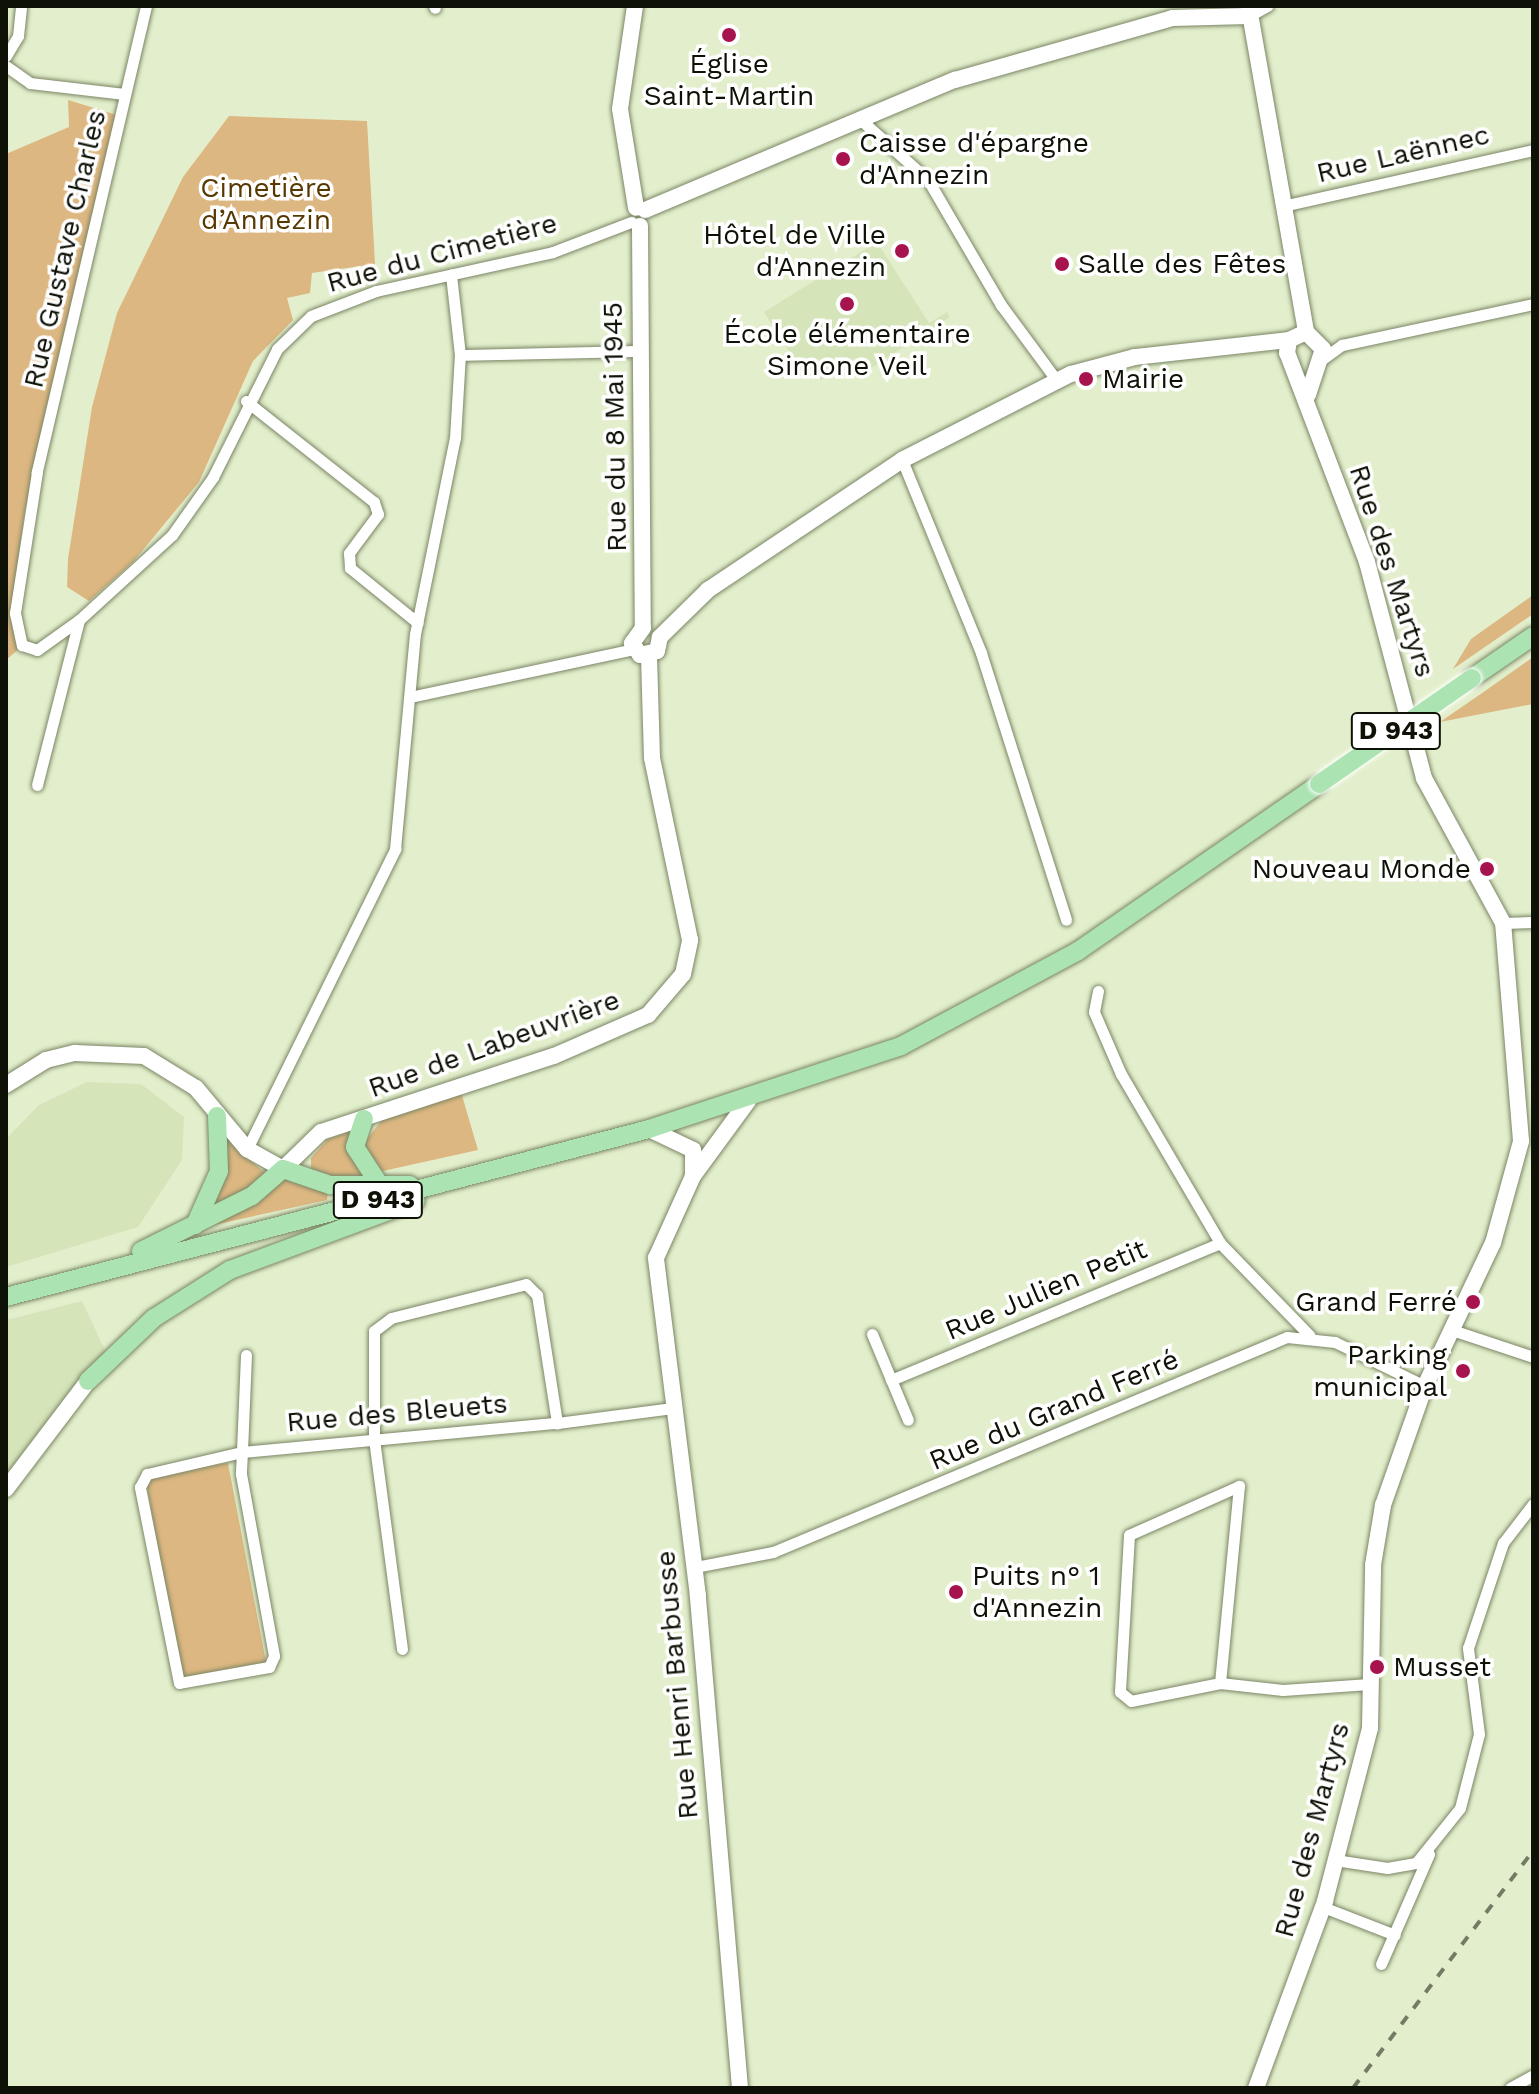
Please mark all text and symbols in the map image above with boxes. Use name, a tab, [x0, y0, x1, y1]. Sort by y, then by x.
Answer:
marker: Église Saint-Martin	[720, 26, 738, 44]
place label: Église Saint-Martin	[644, 47, 814, 113]
street label: Rue Gustave Charles	[17, 107, 113, 391]
street label: Rue Laënnec	[1313, 118, 1493, 190]
place label: Caisse d'épargne d'Annezin	[859, 126, 1089, 192]
marker: Caisse d'épargne d'Annezin	[834, 150, 852, 168]
park label: Cimetière d’Annezin	[200, 171, 332, 237]
street label: Rue du Cimetière	[323, 206, 561, 300]
place label: Hôtel de Ville d'Annezin	[701, 218, 886, 284]
marker: Hôtel de Ville d'Annezin	[893, 242, 911, 260]
place label: Salle des Fêtes	[1078, 247, 1286, 281]
marker: Salle des Fêtes	[1053, 255, 1071, 273]
marker: École élémentaire Simone Veil	[838, 295, 856, 313]
street label: Rue du 8 Mai 1945	[596, 301, 634, 553]
place label: École élémentaire Simone Veil	[723, 317, 971, 383]
place label: Mairie	[1102, 362, 1184, 396]
marker: Mairie	[1077, 370, 1095, 388]
street label: Rue des Martyrs	[1342, 461, 1442, 681]
road number: D 943	[1350, 709, 1442, 753]
place label: Nouveau Monde	[1252, 852, 1471, 886]
marker: Nouveau Monde	[1478, 860, 1496, 878]
street label: Rue de Labeuvrière	[364, 983, 624, 1105]
road number: D 943	[332, 1178, 424, 1222]
street label: Rue Julien Petit	[940, 1232, 1152, 1348]
place label: Grand Ferré	[1295, 1285, 1457, 1319]
marker: Grand Ferré	[1464, 1293, 1482, 1311]
place label: Parking municipal	[1313, 1338, 1447, 1404]
street label: Rue du Grand Ferré	[924, 1342, 1184, 1478]
marker: Parking municipal	[1454, 1362, 1472, 1380]
street label: Rue des Bleuets	[285, 1387, 509, 1439]
street label: Rue Henri Barbusse	[649, 1549, 705, 1821]
place label: Puits n° 1 d'Annezin	[972, 1559, 1102, 1625]
marker: Puits n° 1 d'Annezin	[947, 1583, 965, 1601]
place label: Musset	[1393, 1650, 1491, 1684]
marker: Musset	[1368, 1658, 1386, 1676]
street label: Rue des Martyrs	[1267, 1719, 1357, 1941]

